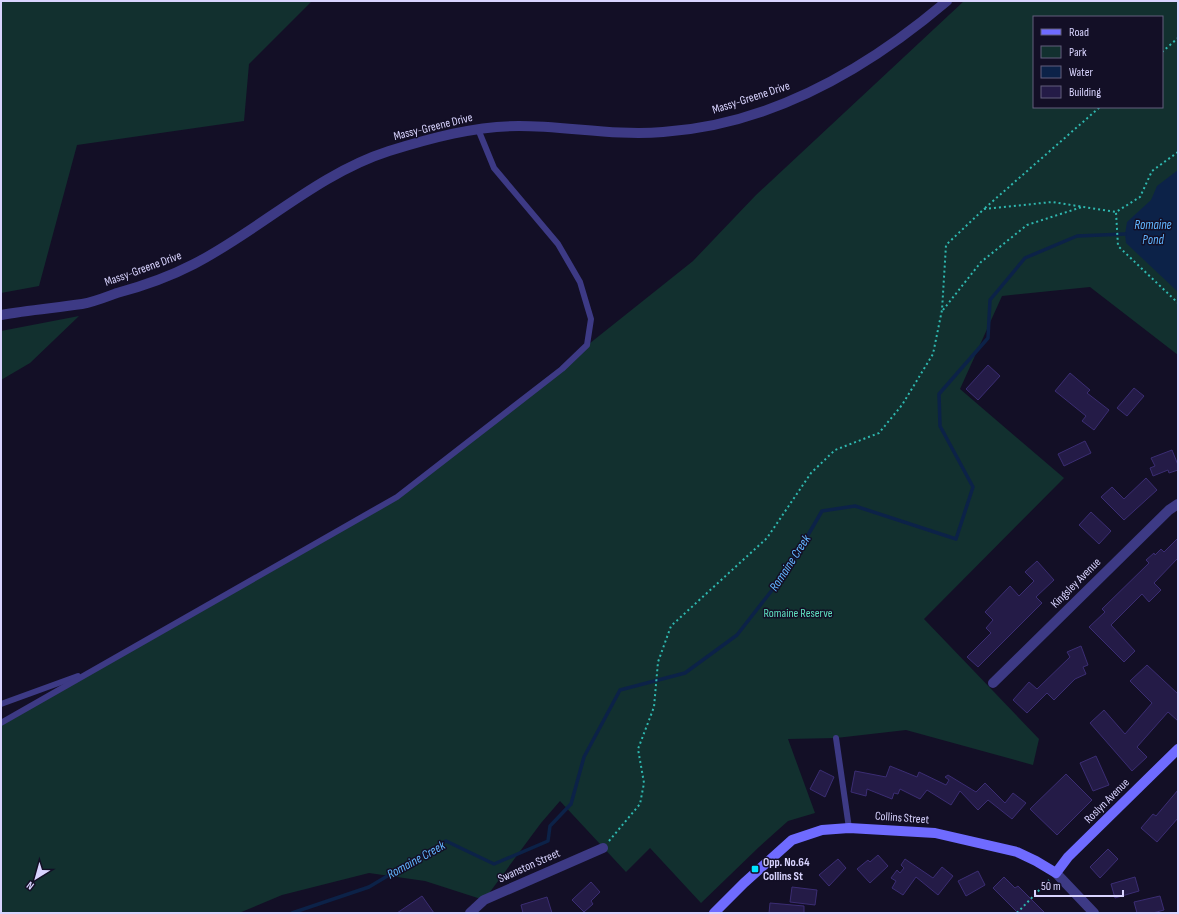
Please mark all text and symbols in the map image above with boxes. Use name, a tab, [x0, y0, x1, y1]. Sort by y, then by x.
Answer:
legend	[1033, 16, 1163, 108]
text: Road	[1069, 25, 1089, 40]
text: Park	[1069, 45, 1087, 60]
text: Water	[1069, 65, 1093, 80]
street label: Massy-Greene Drive	[710, 78, 792, 118]
text: Building	[1069, 85, 1101, 100]
street label: Massy-Greene Drive	[392, 110, 474, 144]
water label: Romaine Pond	[1134, 217, 1172, 248]
street label: Massy-Greene Drive	[102, 248, 184, 290]
water label: Romaine Creek	[766, 531, 815, 594]
street label: Kingsley Avenue	[1048, 555, 1104, 611]
park label: Romaine Reserve	[763, 606, 833, 621]
street label: Roslyn Avenue	[1081, 775, 1133, 827]
street label: Collins Street	[874, 809, 930, 827]
water label: Romaine Creek	[384, 837, 449, 883]
street label: Swanston Street	[495, 845, 563, 886]
place label: Opp. No.64 Collins St	[763, 855, 810, 884]
north arrow	[16, 858, 56, 898]
marker: Opp. No.64 Collins St	[750, 864, 760, 874]
scale bar	[1035, 872, 1123, 898]
text: N	[24, 879, 37, 893]
text: 50 m	[1041, 879, 1061, 894]

